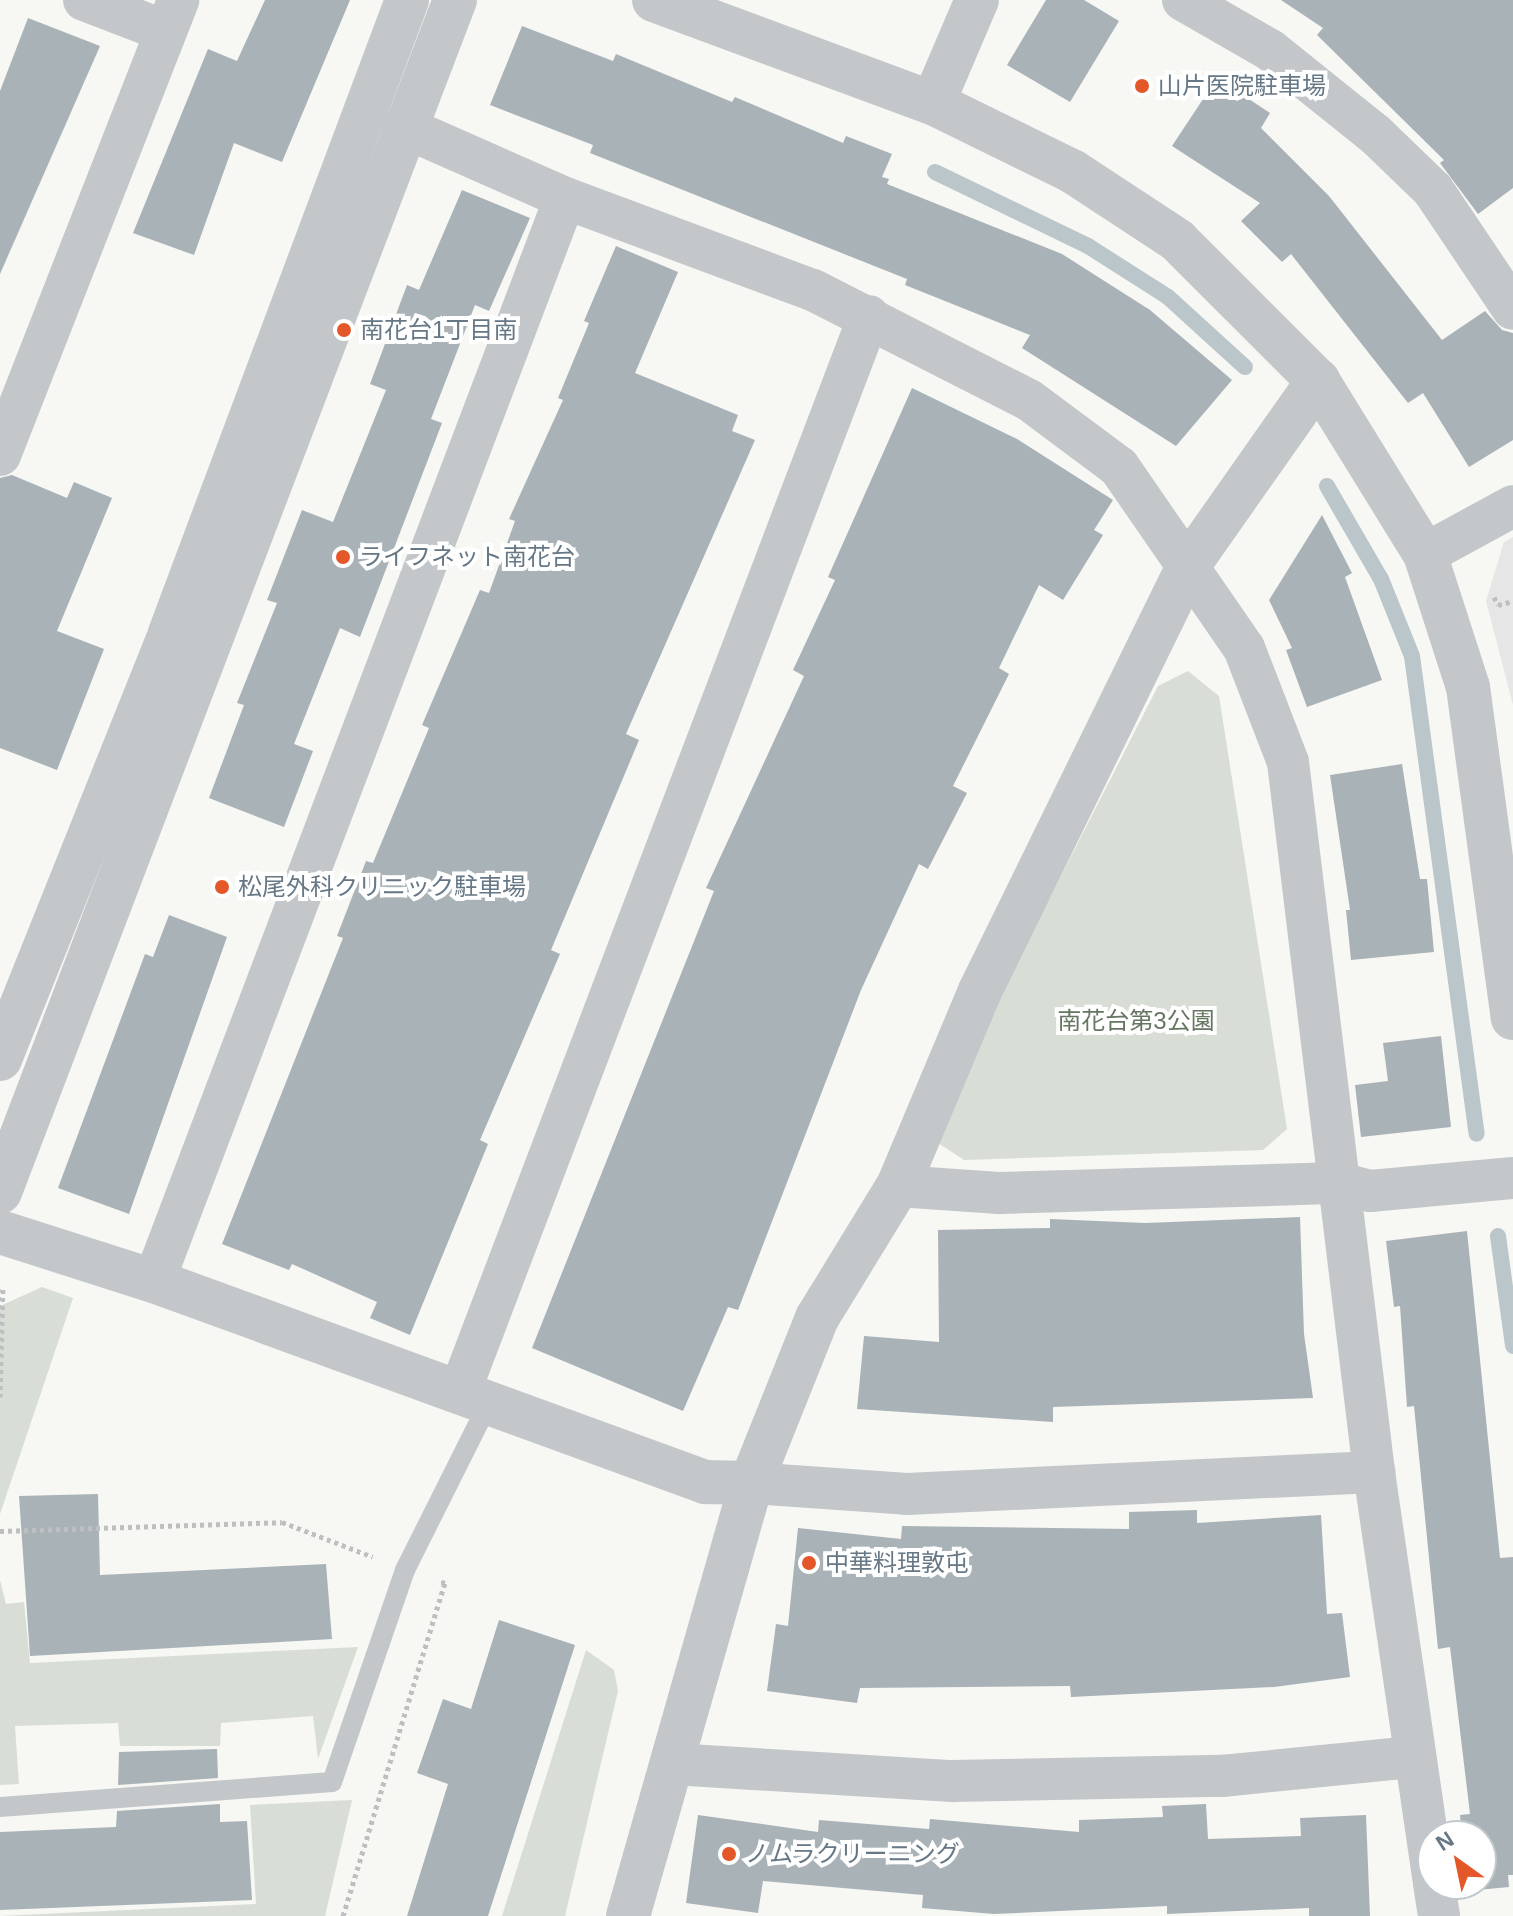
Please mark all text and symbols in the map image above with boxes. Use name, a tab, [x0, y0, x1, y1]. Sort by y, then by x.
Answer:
place label: 山片医院駐車場	[1158, 72, 1326, 100]
marker: 山片医院駐車場	[1133, 77, 1151, 95]
place label: 南花台1丁目南	[360, 316, 517, 344]
marker: 南花台1丁目南	[335, 321, 353, 339]
place label: ライフネット南花台	[359, 543, 575, 571]
marker: ライフネット南花台	[334, 548, 352, 566]
place label: 松尾外科クリニック駐車場	[238, 873, 526, 901]
marker: 松尾外科クリニック駐車場	[213, 878, 231, 896]
park label: 南花台第3公園	[1057, 1007, 1215, 1035]
place label: 中華料理敦屯	[825, 1549, 969, 1577]
marker: 中華料理敦屯	[800, 1554, 818, 1572]
north arrow	[1417, 1820, 1497, 1900]
text: N	[1431, 1826, 1458, 1856]
place label: ノムラクリーニング	[745, 1840, 961, 1868]
marker: ノムラクリーニング	[720, 1845, 738, 1863]

